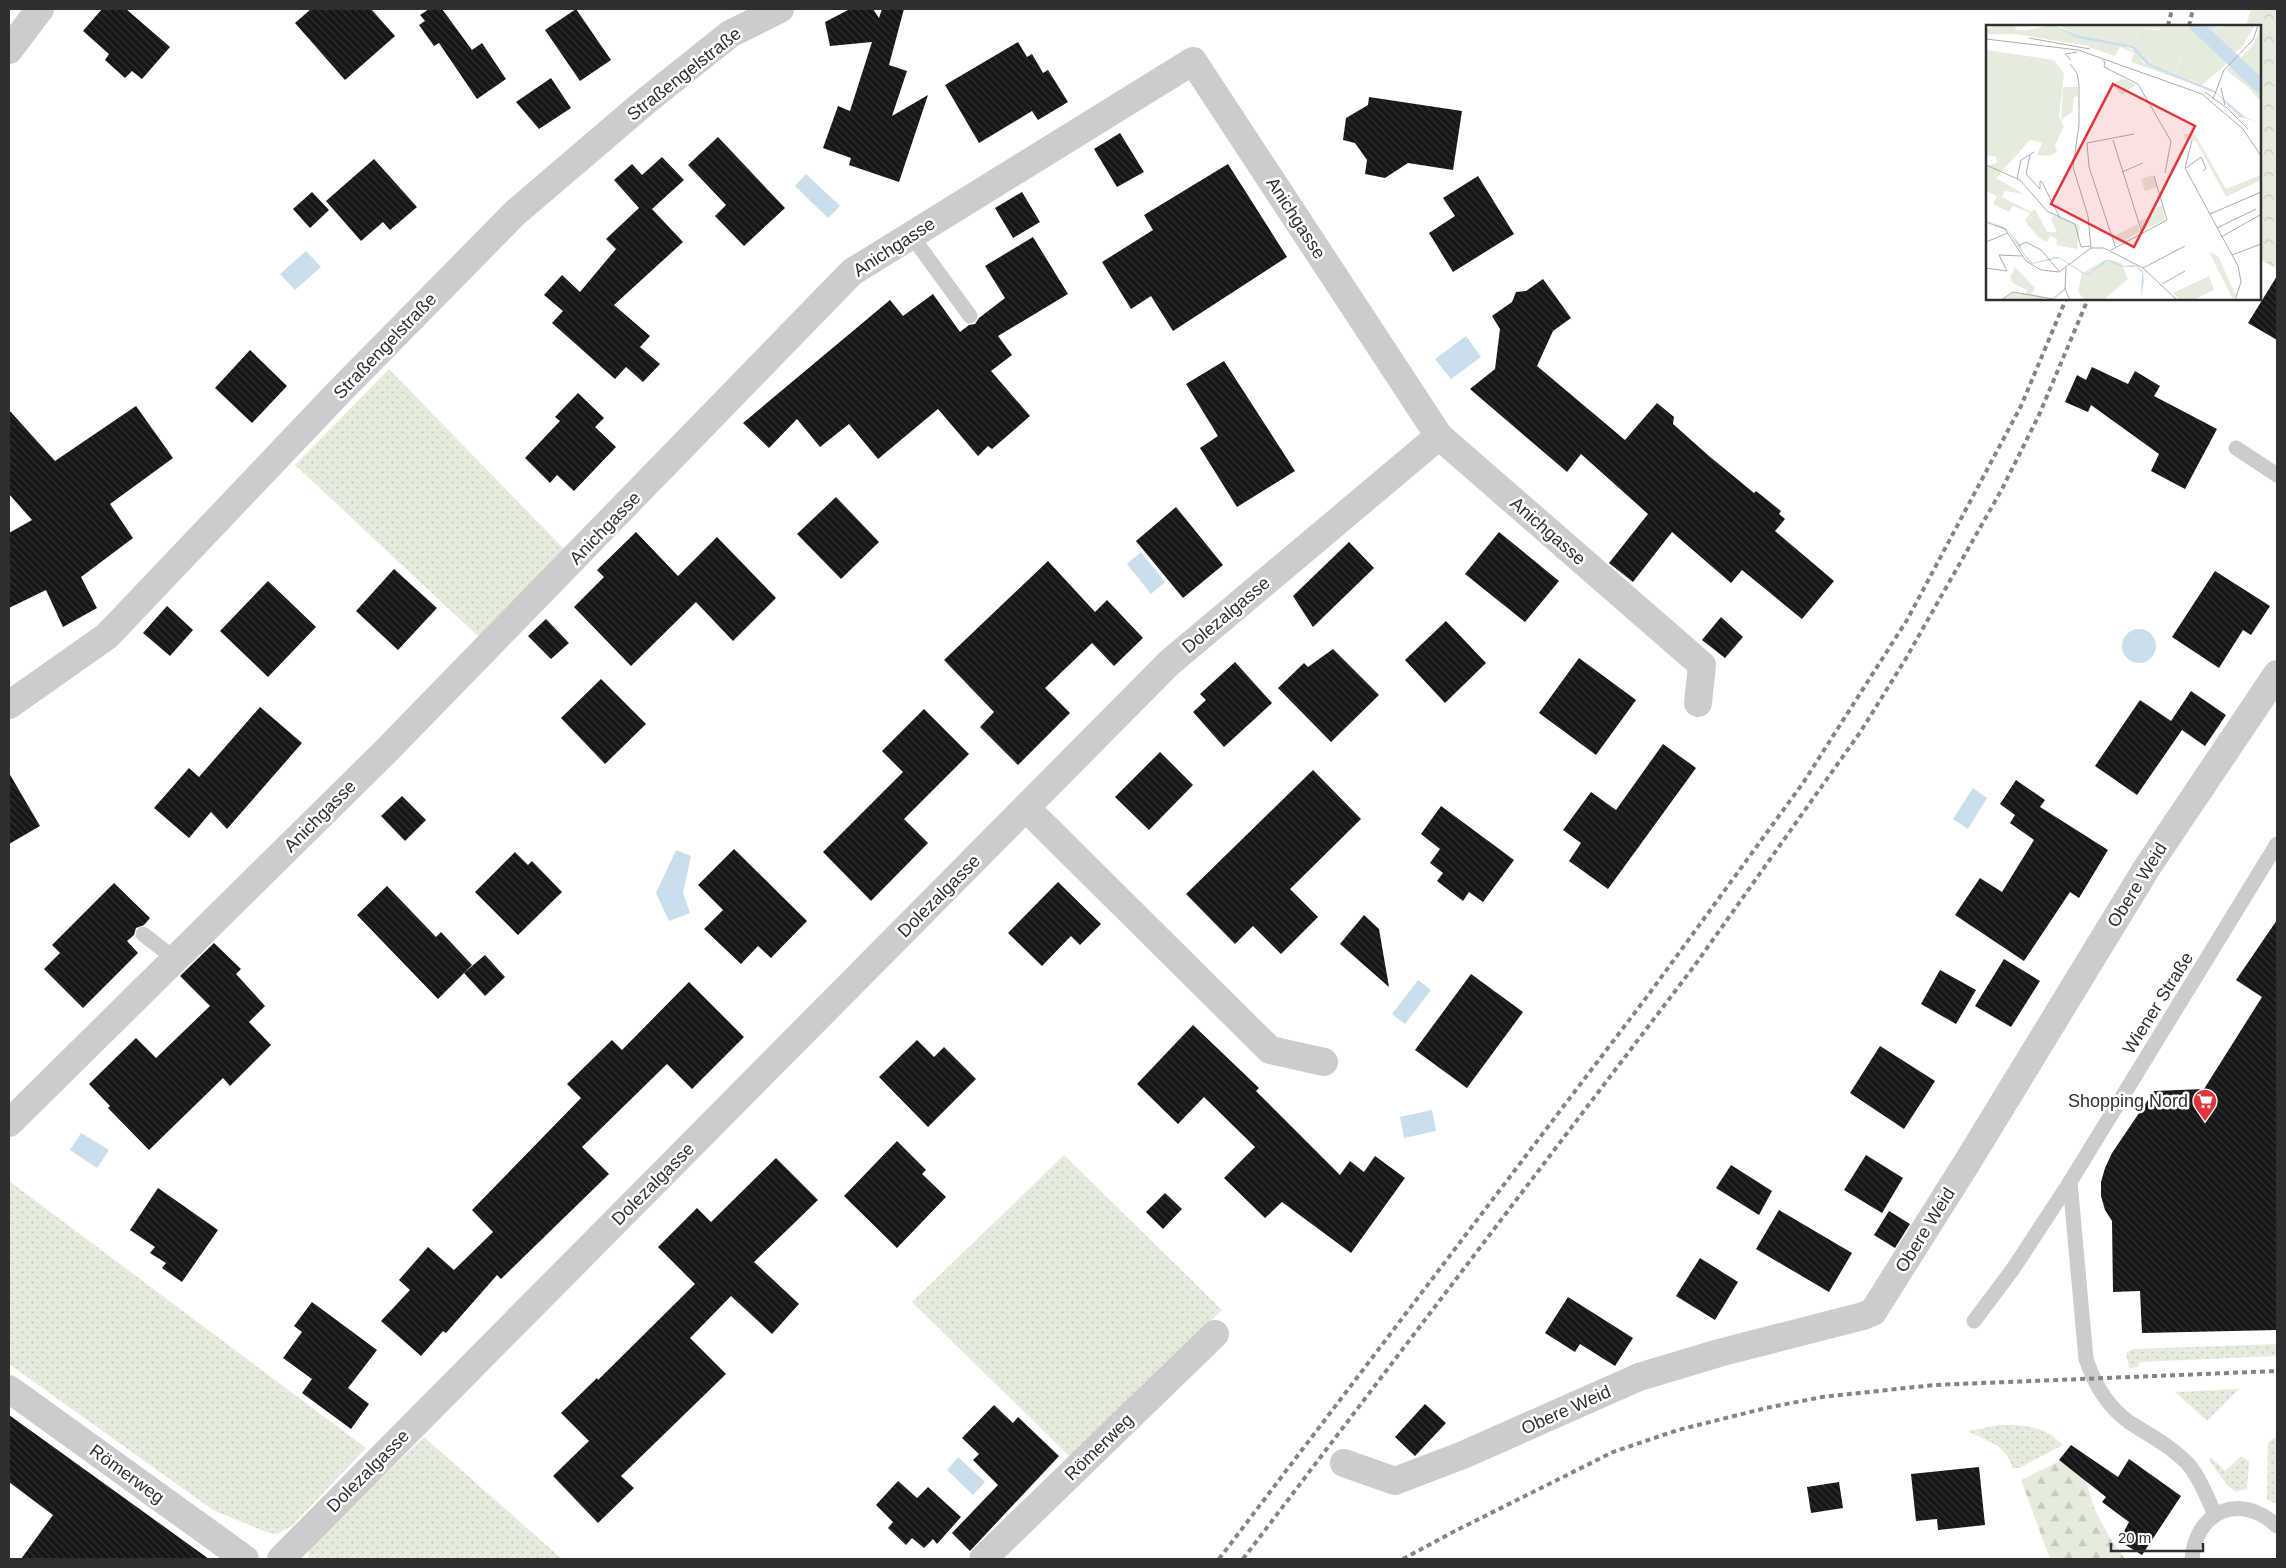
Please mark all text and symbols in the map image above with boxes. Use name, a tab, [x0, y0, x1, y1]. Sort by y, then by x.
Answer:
street label: Straßengelstraße	[623, 23, 745, 125]
inset map	[1986, 25, 2261, 300]
street label: Anichgasse	[1262, 174, 1330, 262]
street label: Anichgasse	[850, 213, 938, 281]
street label: Straßengelstraße	[330, 289, 440, 403]
street label: Anichgasse	[565, 488, 645, 568]
street label: Anichgasse	[1506, 493, 1590, 569]
street label: Dolezalgasse	[1178, 573, 1274, 657]
street label: Anichgasse	[280, 776, 360, 856]
street label: Obere Weid	[2103, 839, 2171, 931]
street label: Dolezalgasse	[894, 851, 984, 941]
street label: Wiener Straße	[2119, 948, 2197, 1058]
supermarket icon: Shopping Nord	[2192, 1088, 2218, 1122]
place label: Shopping Nord	[2068, 1091, 2188, 1111]
street label: Dolezalgasse	[608, 1139, 698, 1229]
street label: Obere Weid	[1891, 1184, 1959, 1276]
street label: Obere Weid	[1518, 1381, 1614, 1439]
street label: Römerweg	[1061, 1410, 1137, 1484]
street label: Dolezalgasse	[323, 1426, 413, 1516]
street label: Römerweg	[86, 1440, 168, 1508]
scale bar	[2111, 1520, 2204, 1552]
text: 20 m	[2118, 1529, 2151, 1546]

